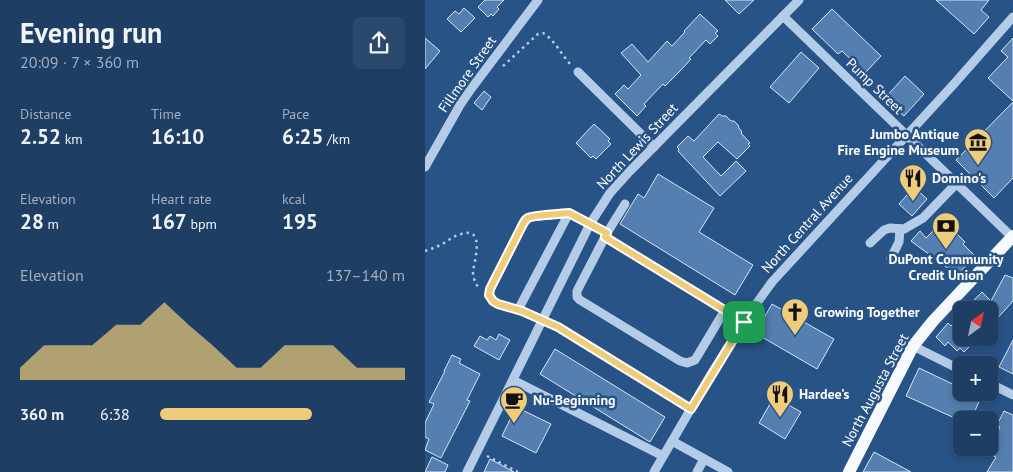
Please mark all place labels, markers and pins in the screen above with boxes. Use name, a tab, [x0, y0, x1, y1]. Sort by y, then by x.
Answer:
place label: Jumbo Antique Fire Engine Museum	[838, 125, 959, 159]
museum icon: Jumbo Antique Fire Engine Museum	[963, 127, 993, 166]
restaurant icon: Domino's	[898, 163, 928, 202]
place label: Domino's	[932, 169, 986, 187]
bank icon: DuPont Community Credit Union	[931, 211, 961, 250]
place label: DuPont Community Credit Union	[888, 250, 1004, 284]
church icon: Growing Together	[780, 297, 810, 336]
pin	[723, 301, 765, 343]
place label: Growing Together	[814, 303, 920, 321]
restaurant icon: Hardee's	[765, 379, 795, 418]
cafe icon: Nu-Beginning	[499, 385, 529, 424]
place label: Hardee's	[799, 385, 850, 403]
place label: Nu-Beginning	[533, 391, 616, 409]

